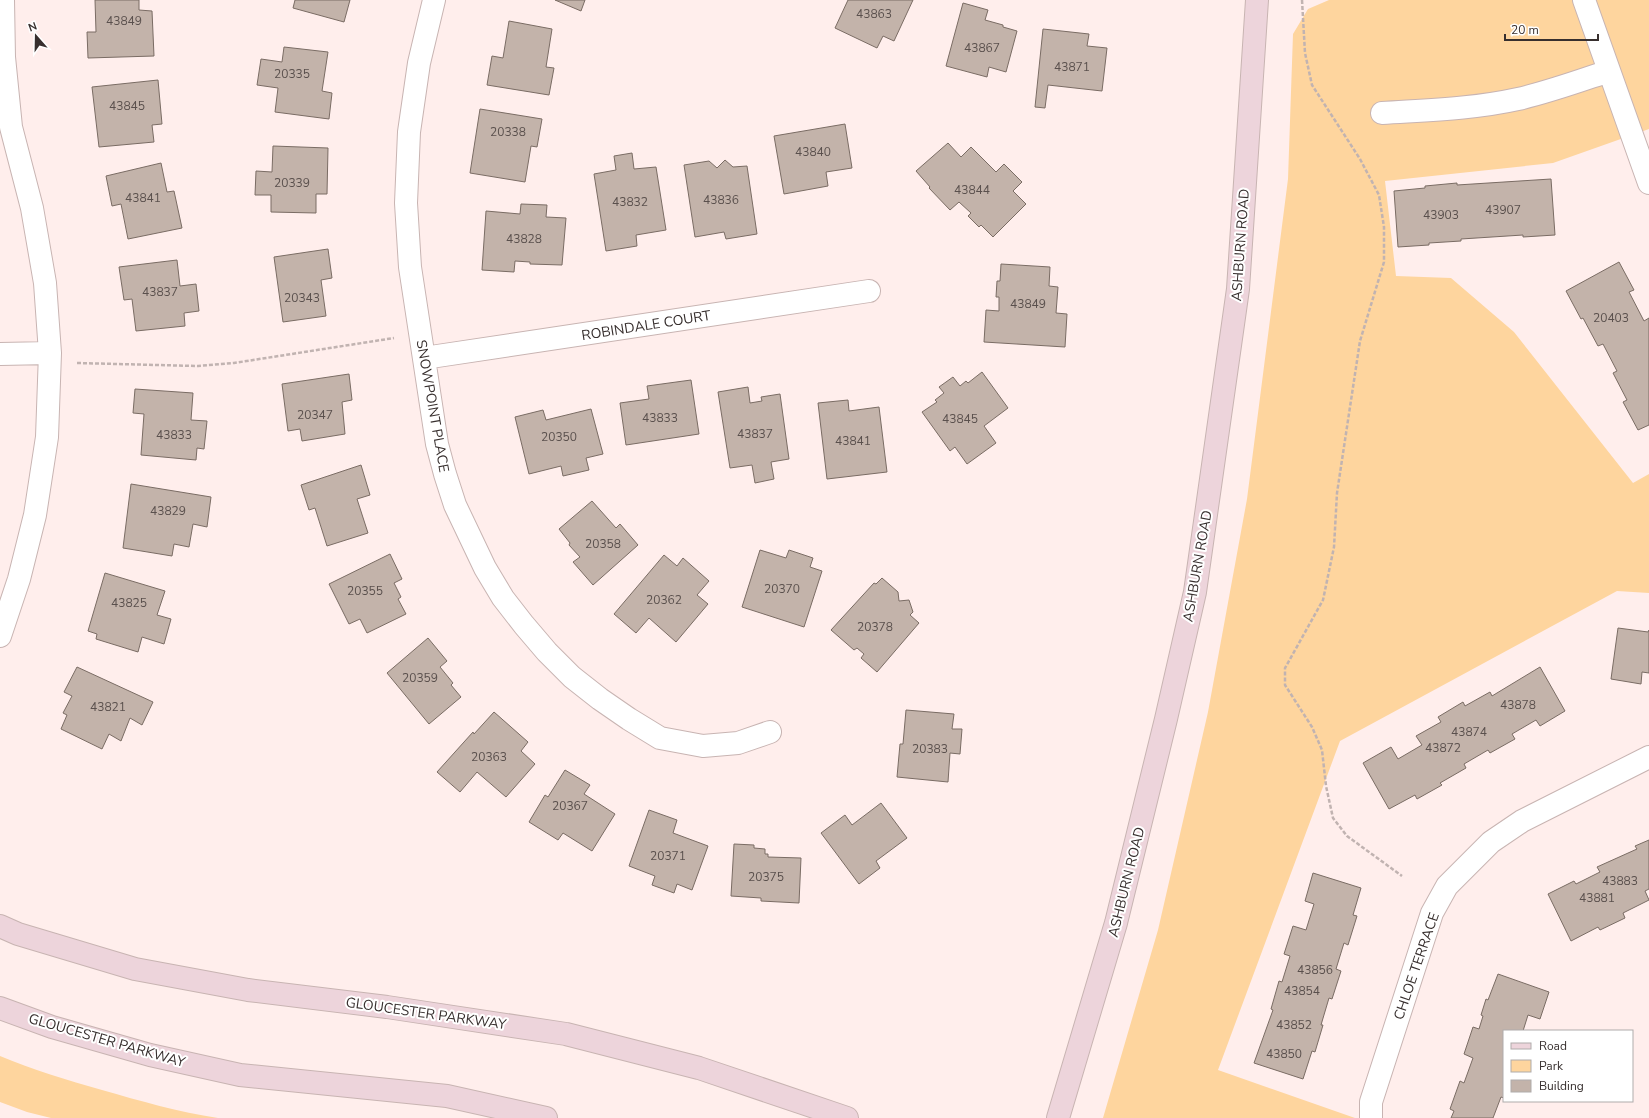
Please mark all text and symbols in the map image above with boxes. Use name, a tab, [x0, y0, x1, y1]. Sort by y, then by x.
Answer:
house number: 43863	[856, 6, 892, 22]
house number: 43849	[106, 13, 142, 29]
north arrow	[16, 16, 56, 56]
scale bar	[1505, 16, 1598, 42]
text: N	[26, 19, 39, 36]
text: 20 m	[1511, 22, 1539, 38]
house number: 43867	[964, 40, 1000, 56]
house number: 43871	[1054, 59, 1090, 75]
house number: 20335	[274, 66, 310, 82]
house number: 43845	[109, 98, 145, 114]
house number: 20338	[490, 124, 526, 140]
house number: 43840	[795, 144, 831, 160]
house number: 20339	[274, 175, 310, 191]
house number: 43844	[954, 182, 990, 198]
street label: ASHBURN ROAD	[1227, 188, 1254, 302]
house number: 43841	[125, 190, 161, 206]
house number: 43836	[703, 192, 739, 208]
house number: 43832	[612, 194, 648, 210]
house number: 43907	[1485, 202, 1521, 218]
house number: 43903	[1423, 207, 1459, 223]
house number: 43828	[506, 231, 542, 247]
house number: 43837	[142, 284, 178, 300]
house number: 20343	[284, 290, 320, 306]
house number: 43849	[1010, 296, 1046, 312]
street label: ROBINDALE COURT	[580, 306, 713, 345]
house number: 20403	[1593, 310, 1629, 326]
street label: SNOWPOINT PLACE	[412, 338, 454, 474]
house number: 20347	[297, 407, 333, 423]
house number: 43833	[642, 410, 678, 426]
house number: 43845	[942, 411, 978, 427]
house number: 43837	[737, 426, 773, 442]
house number: 43833	[156, 427, 192, 443]
house number: 20350	[541, 429, 577, 445]
house number: 43841	[835, 433, 871, 449]
house number: 43829	[150, 503, 186, 519]
street label: ASHBURN ROAD	[1178, 509, 1217, 623]
house number: 20358	[585, 536, 621, 552]
house number: 20370	[764, 581, 800, 597]
house number: 20355	[347, 583, 383, 599]
house number: 20362	[646, 592, 682, 608]
house number: 43825	[111, 595, 147, 611]
house number: 20378	[857, 619, 893, 635]
house number: 20359	[402, 670, 438, 686]
house number: 43878	[1500, 697, 1536, 713]
house number: 43821	[90, 699, 126, 715]
house number: 43874	[1451, 724, 1487, 740]
house number: 43872	[1425, 740, 1461, 756]
house number: 20383	[912, 741, 948, 757]
house number: 20363	[471, 749, 507, 765]
house number: 20367	[552, 798, 588, 814]
street label: ASHBURN ROAD	[1104, 825, 1149, 939]
house number: 20371	[650, 848, 686, 864]
house number: 20375	[748, 869, 784, 885]
house number: 43883	[1602, 873, 1638, 889]
house number: 43881	[1579, 890, 1615, 906]
street label: CHLOE TERRACE	[1389, 910, 1444, 1022]
house number: 43856	[1297, 962, 1333, 978]
house number: 43854	[1284, 983, 1320, 999]
street label: GLOUCESTER PARKWAY	[344, 993, 508, 1034]
street label: GLOUCESTER PARKWAY	[26, 1009, 188, 1072]
house number: 43852	[1276, 1017, 1312, 1033]
legend	[1503, 1030, 1633, 1102]
text: Road	[1539, 1038, 1567, 1054]
house number: 43850	[1266, 1046, 1302, 1062]
text: Park	[1539, 1058, 1564, 1074]
text: Building	[1539, 1078, 1584, 1094]

